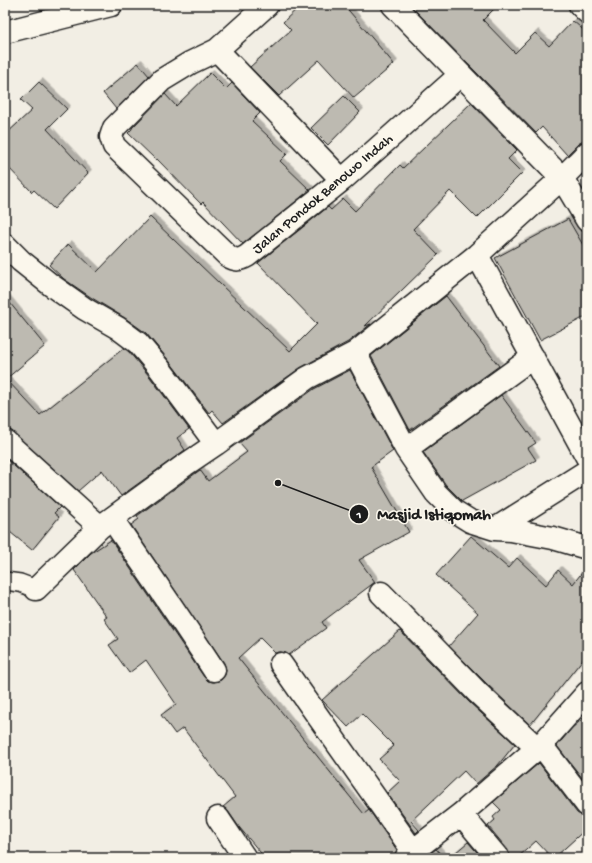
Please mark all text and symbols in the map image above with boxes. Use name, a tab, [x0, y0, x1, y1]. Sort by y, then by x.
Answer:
street label: Jalan Pondok Benowo Indah	[249, 130, 397, 259]
callout: Masjid Istiqomah	[349, 500, 498, 528]
text: Masjid Istiqomah	[377, 507, 491, 526]
text: 1	[356, 509, 362, 523]

